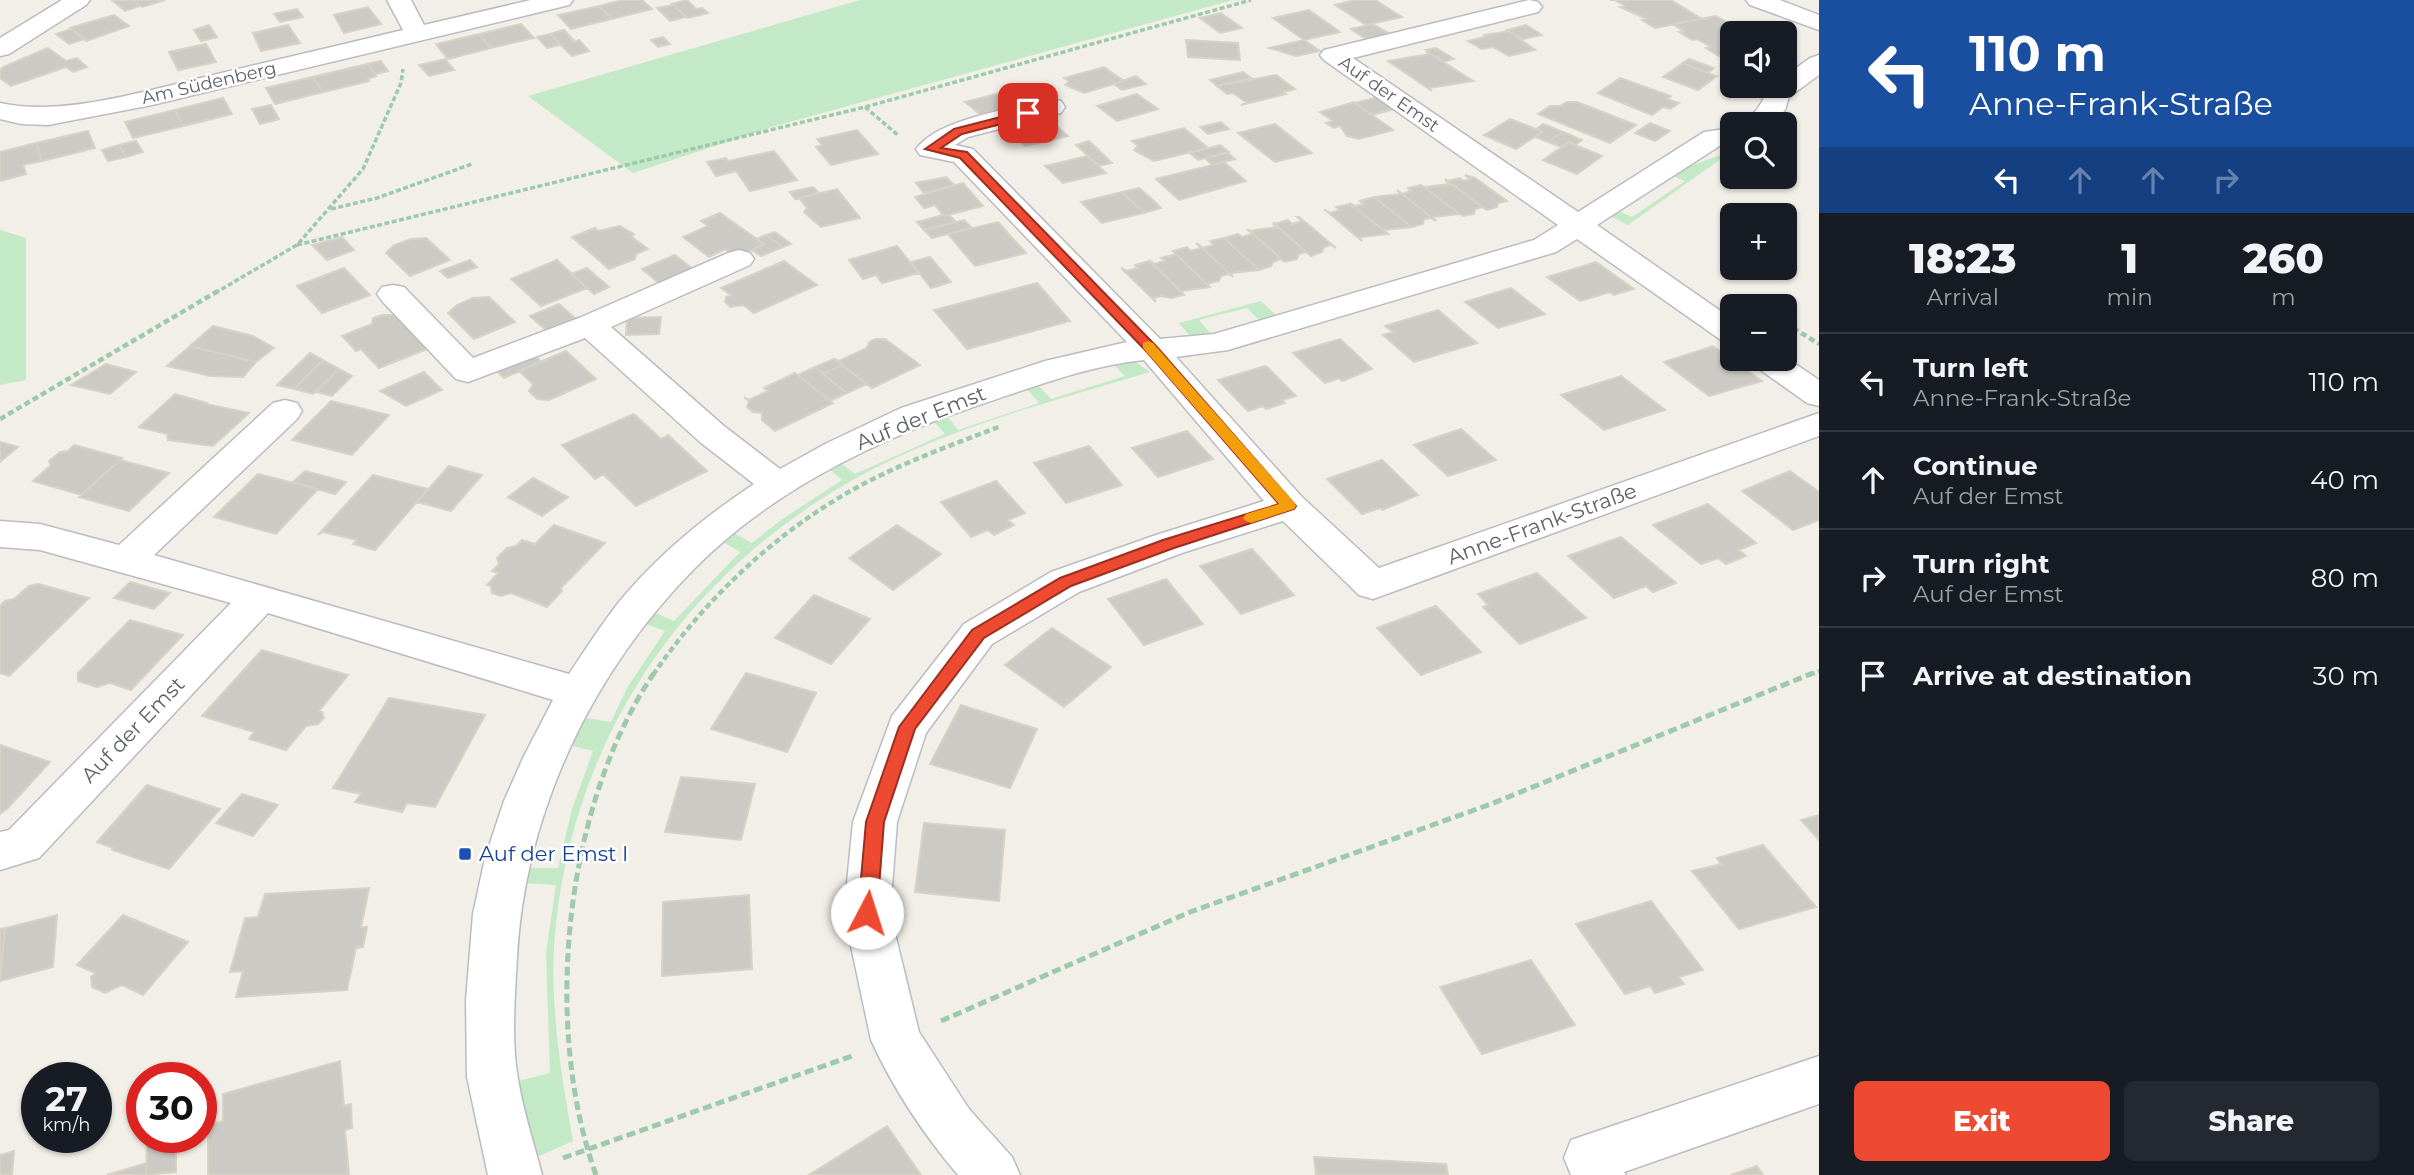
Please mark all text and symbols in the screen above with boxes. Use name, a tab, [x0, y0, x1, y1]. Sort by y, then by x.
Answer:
map controls	[1720, 21, 1797, 371]
button: sound	[1720, 21, 1797, 98]
text: 110 m	[1969, 24, 2106, 83]
icon: left	[1854, 28, 1945, 119]
street label: Auf der Emst	[1334, 51, 1444, 137]
street label: Am Südenberg	[140, 57, 278, 109]
pin	[998, 83, 1058, 143]
text: Anne-Frank-Straße	[1969, 84, 2273, 123]
icon: arrive	[1009, 94, 1047, 132]
button: search	[1720, 112, 1797, 189]
icon: left	[1988, 161, 2026, 199]
icon: ahead	[2061, 161, 2099, 199]
icon: ahead	[2134, 161, 2172, 199]
icon: right	[2207, 161, 2245, 199]
button: +	[1720, 203, 1797, 280]
text: 18:23	[1909, 232, 2017, 284]
text: 1	[2121, 232, 2138, 284]
text: 260	[2243, 232, 2324, 284]
text: Arrival	[1927, 283, 1999, 311]
text: min	[2107, 283, 2153, 311]
text: m	[2271, 283, 2296, 311]
button: −	[1720, 294, 1797, 371]
text: Turn left	[1913, 352, 2029, 384]
icon: left	[1854, 363, 1892, 401]
text: 110 m	[2309, 366, 2379, 398]
street label: Auf der Emst	[852, 380, 989, 455]
text: Anne-Frank-Straße	[1913, 384, 2131, 412]
text: Continue	[1913, 450, 2038, 482]
icon: ahead	[1854, 461, 1892, 499]
text: 40 m	[2310, 464, 2379, 496]
street label: Anne-Frank-Straße	[1444, 478, 1640, 569]
text: Auf der Emst	[1913, 482, 2064, 510]
text: Turn right	[1913, 548, 2049, 580]
icon: right	[1854, 559, 1892, 597]
text: 80 m	[2311, 562, 2379, 594]
text: Auf der Emst	[1913, 580, 2064, 608]
icon: arrive	[1854, 657, 1892, 695]
text: Arrive at destination	[1913, 660, 2192, 692]
text: 30 m	[2313, 660, 2379, 692]
street label: Auf der Emst	[76, 672, 189, 788]
place label: Auf der Emst I	[479, 841, 628, 866]
marker: Auf der Emst I	[457, 846, 473, 862]
position arrow	[830, 876, 904, 950]
speed limit sign: 30	[126, 1062, 217, 1153]
text: 27	[45, 1077, 88, 1120]
button: Exit	[1854, 1081, 2110, 1161]
button: Share	[2124, 1081, 2379, 1161]
text: km/h	[42, 1114, 91, 1136]

